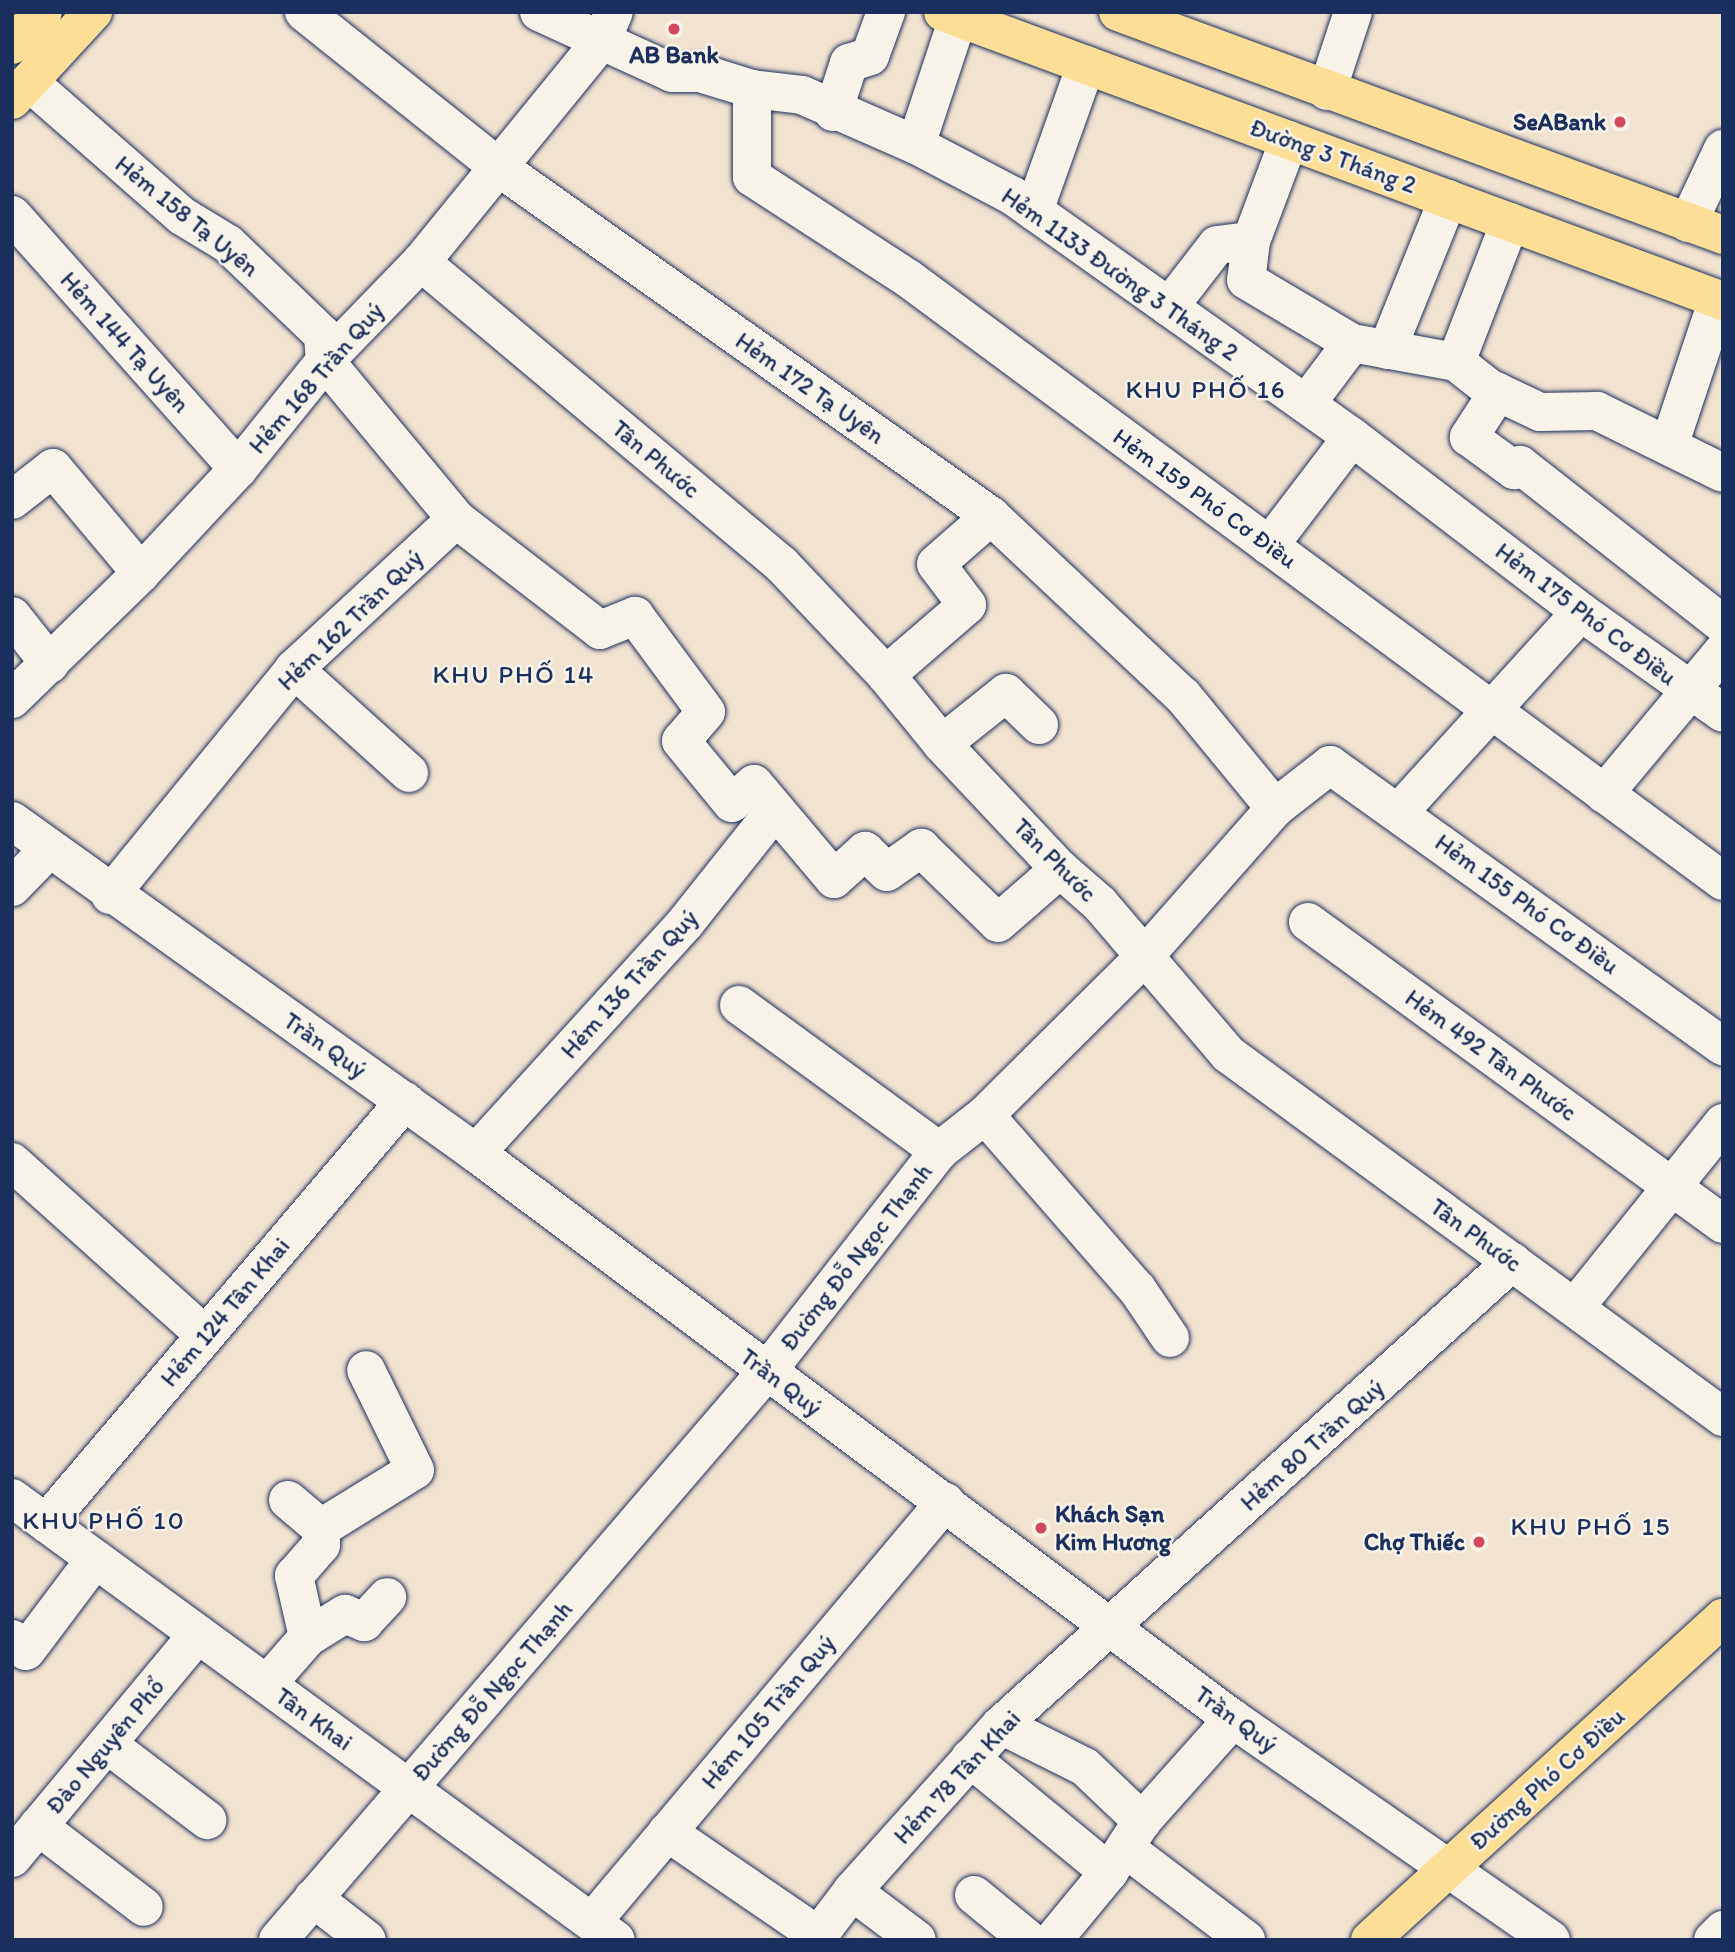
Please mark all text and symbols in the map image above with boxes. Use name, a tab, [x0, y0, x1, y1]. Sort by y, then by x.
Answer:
marker: AB Bank	[666, 21, 682, 37]
place label: AB Bank	[629, 41, 719, 69]
place label: SeABank	[1513, 108, 1606, 136]
street label: Đường 3 Tháng 2	[1246, 113, 1420, 199]
marker: SeABank	[1612, 114, 1628, 130]
street label: Hẻm 158 Tạ Uyên	[109, 149, 265, 283]
street label: Hẻm 1133 Đường 3 Tháng 2	[996, 181, 1244, 367]
street label: Hẻm 144 Tạ Uyên	[54, 266, 196, 418]
street label: Hẻm 168 Trần Quý	[243, 297, 389, 459]
street label: Hẻm 172 Tạ Uyên	[730, 326, 890, 450]
district label: KHU PHỐ 16	[1127, 374, 1285, 406]
street label: Tân Phước	[606, 414, 706, 504]
street label: Hẻm 159 Phó Cơ Điều	[1108, 422, 1302, 574]
street label: Hẻm 175 Phó Cơ Điều	[1490, 536, 1682, 692]
street label: Hẻm 162 Trần Quý	[272, 544, 428, 696]
district label: KHU PHỐ 14	[434, 659, 594, 691]
street label: Tân Phước	[1007, 812, 1103, 908]
street label: Hẻm 155 Phó Cơ Điều	[1430, 828, 1624, 980]
street label: Hẻm 136 Trần Quý	[555, 904, 703, 1064]
street label: Hẻm 492 Tân Phước	[1399, 983, 1583, 1127]
street label: Trần Quý	[278, 1006, 372, 1084]
street label: Đường Đỗ Ngọc Thạnh	[774, 1158, 938, 1356]
street label: Tân Phước	[1424, 1192, 1528, 1278]
street label: Hẻm 124 Tân Khai	[154, 1231, 296, 1393]
street label: Trần Quý	[735, 1342, 827, 1422]
street label: Hẻm 80 Trần Quý	[1235, 1374, 1389, 1516]
place label: Khách Sạn Kim Hương	[1055, 1500, 1171, 1556]
district label: KHU PHỐ 10	[24, 1505, 184, 1537]
district label: KHU PHỐ 15	[1512, 1511, 1670, 1543]
marker: Khách Sạn Kim Hương	[1033, 1520, 1049, 1536]
place label: Chợ Thiếc	[1364, 1528, 1465, 1556]
marker: Chợ Thiếc	[1471, 1534, 1487, 1550]
street label: Đường Đỗ Ngọc Thạnh	[406, 1595, 578, 1787]
street label: Hẻm 105 Trần Quý	[695, 1629, 841, 1795]
street label: Đào Nguyên Phổ	[40, 1672, 170, 1820]
street label: Trần Quý	[1189, 1680, 1283, 1758]
street label: Tân Khai	[269, 1681, 359, 1757]
street label: Đường Phó Cơ Điều	[1464, 1702, 1630, 1856]
street label: Hẻm 78 Tân Khai	[887, 1704, 1027, 1850]

